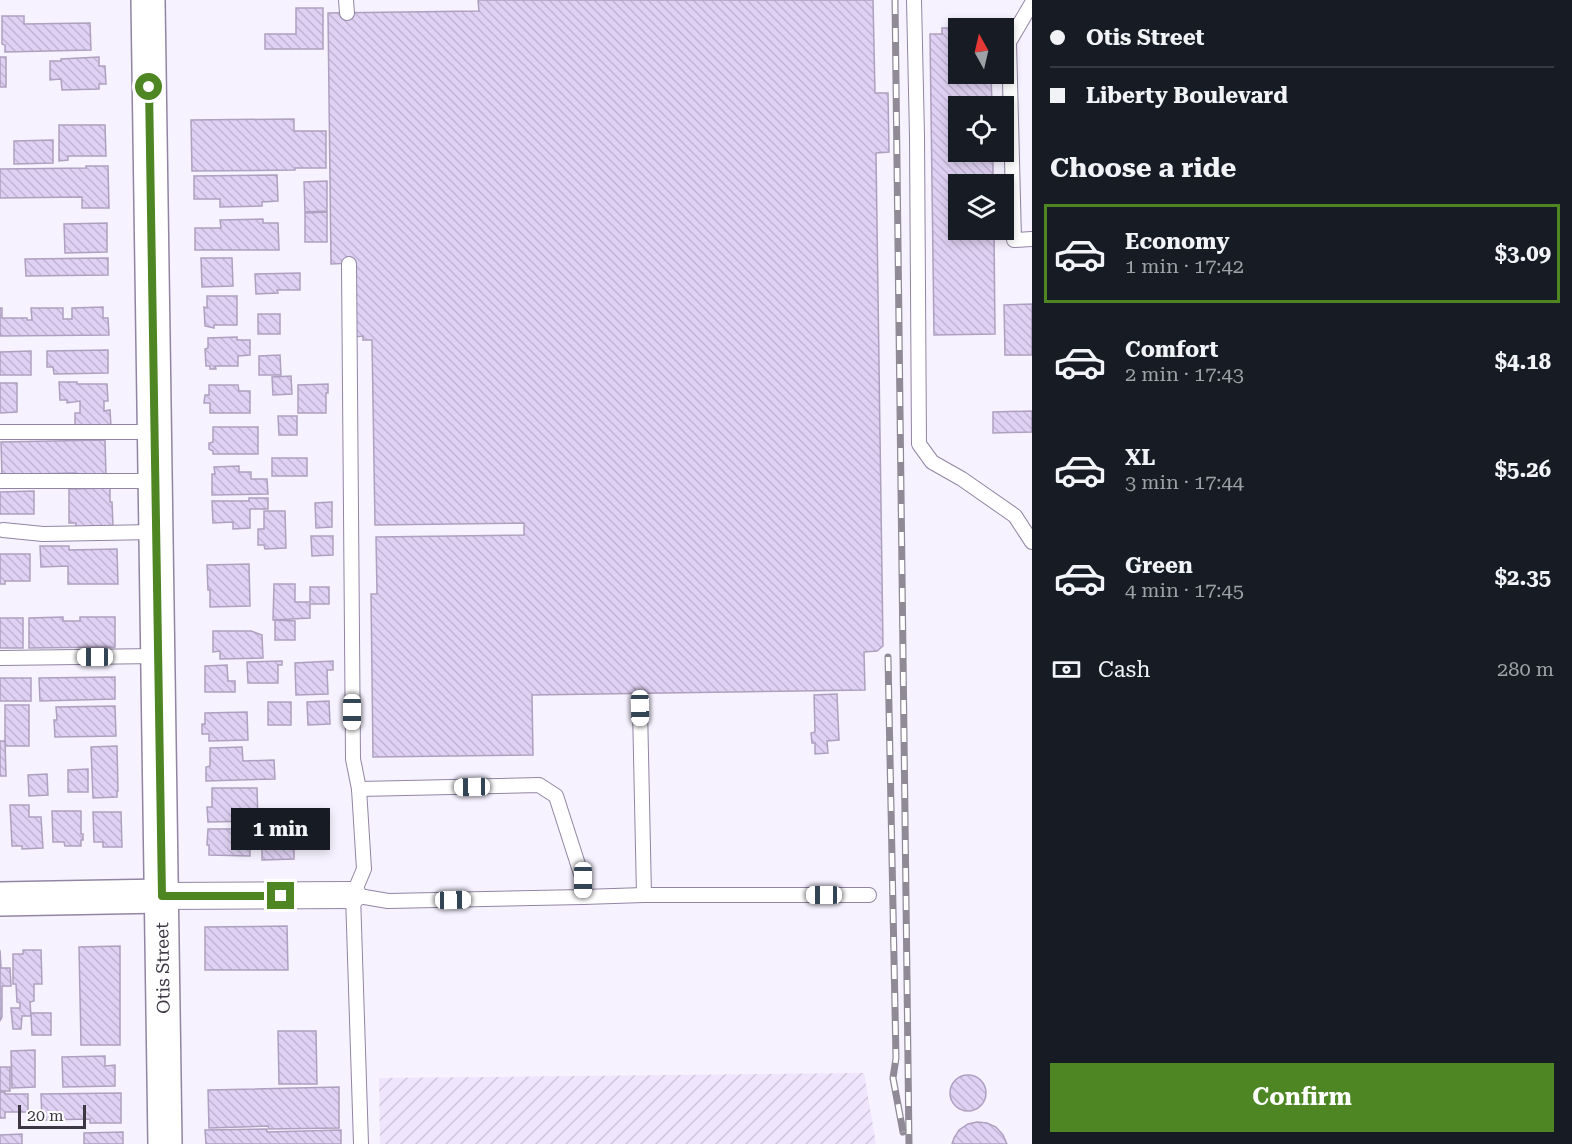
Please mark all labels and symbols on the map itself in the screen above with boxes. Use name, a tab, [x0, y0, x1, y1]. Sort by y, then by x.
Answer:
north arrow	[948, 18, 1014, 84]
route start	[135, 73, 162, 100]
car	[77, 648, 113, 666]
car	[631, 690, 649, 726]
car	[343, 694, 361, 730]
car	[454, 778, 490, 796]
callout: 1 min	[232, 809, 330, 851]
car	[574, 862, 592, 898]
route end	[267, 882, 294, 909]
car	[806, 886, 842, 904]
car	[435, 891, 471, 909]
street label: Otis Street	[151, 922, 174, 1014]
scale bar	[18, 1102, 86, 1130]

